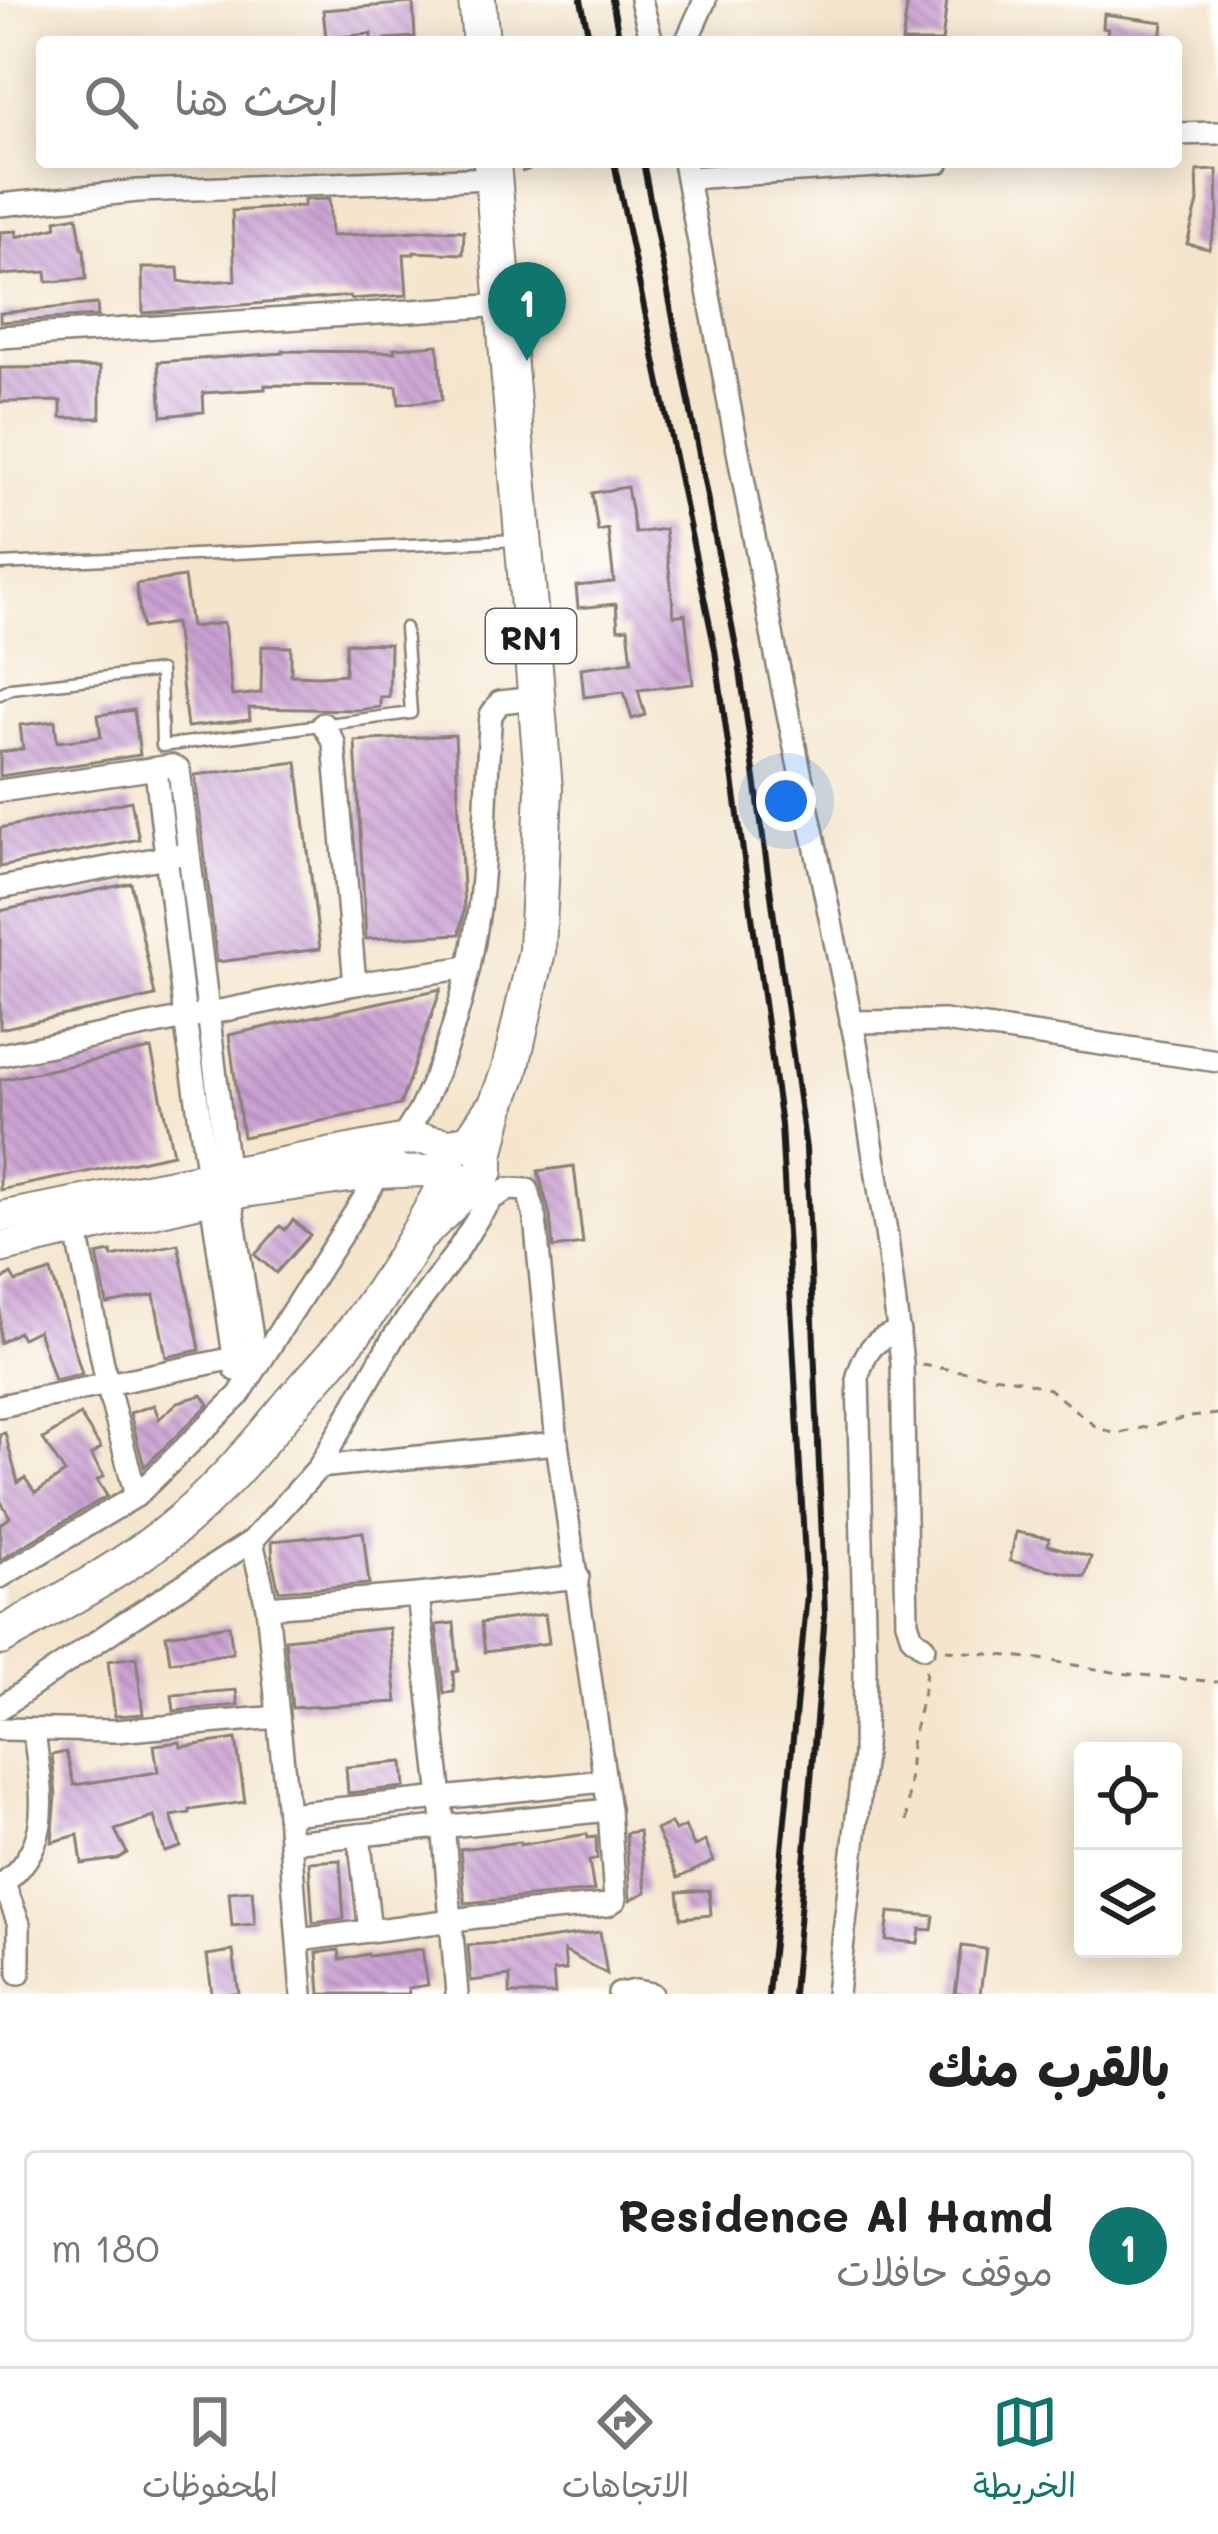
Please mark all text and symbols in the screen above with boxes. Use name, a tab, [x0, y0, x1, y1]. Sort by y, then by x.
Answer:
search box	[36, 36, 1182, 168]
text: ابحث هنا	[174, 68, 339, 126]
icon: search	[78, 69, 144, 135]
pin: 1	[488, 262, 566, 361]
road number: RN1	[486, 609, 576, 663]
your location	[756, 771, 816, 831]
map controls	[1074, 1742, 1182, 1958]
button: locate	[1074, 1742, 1182, 1850]
button: layers	[1074, 1850, 1182, 1958]
text: بالقرب منك	[928, 2032, 1170, 2099]
text: Residence Al Hamd	[618, 2185, 1053, 2243]
text: 180 m	[51, 2221, 160, 2272]
text: 1	[1119, 2221, 1137, 2272]
text: موقف حافلات	[836, 2245, 1053, 2296]
tab: المحفوظات	[142, 2389, 278, 2515]
tab: الاتجاهات	[562, 2389, 689, 2515]
tab: الخريطة	[973, 2389, 1076, 2515]

